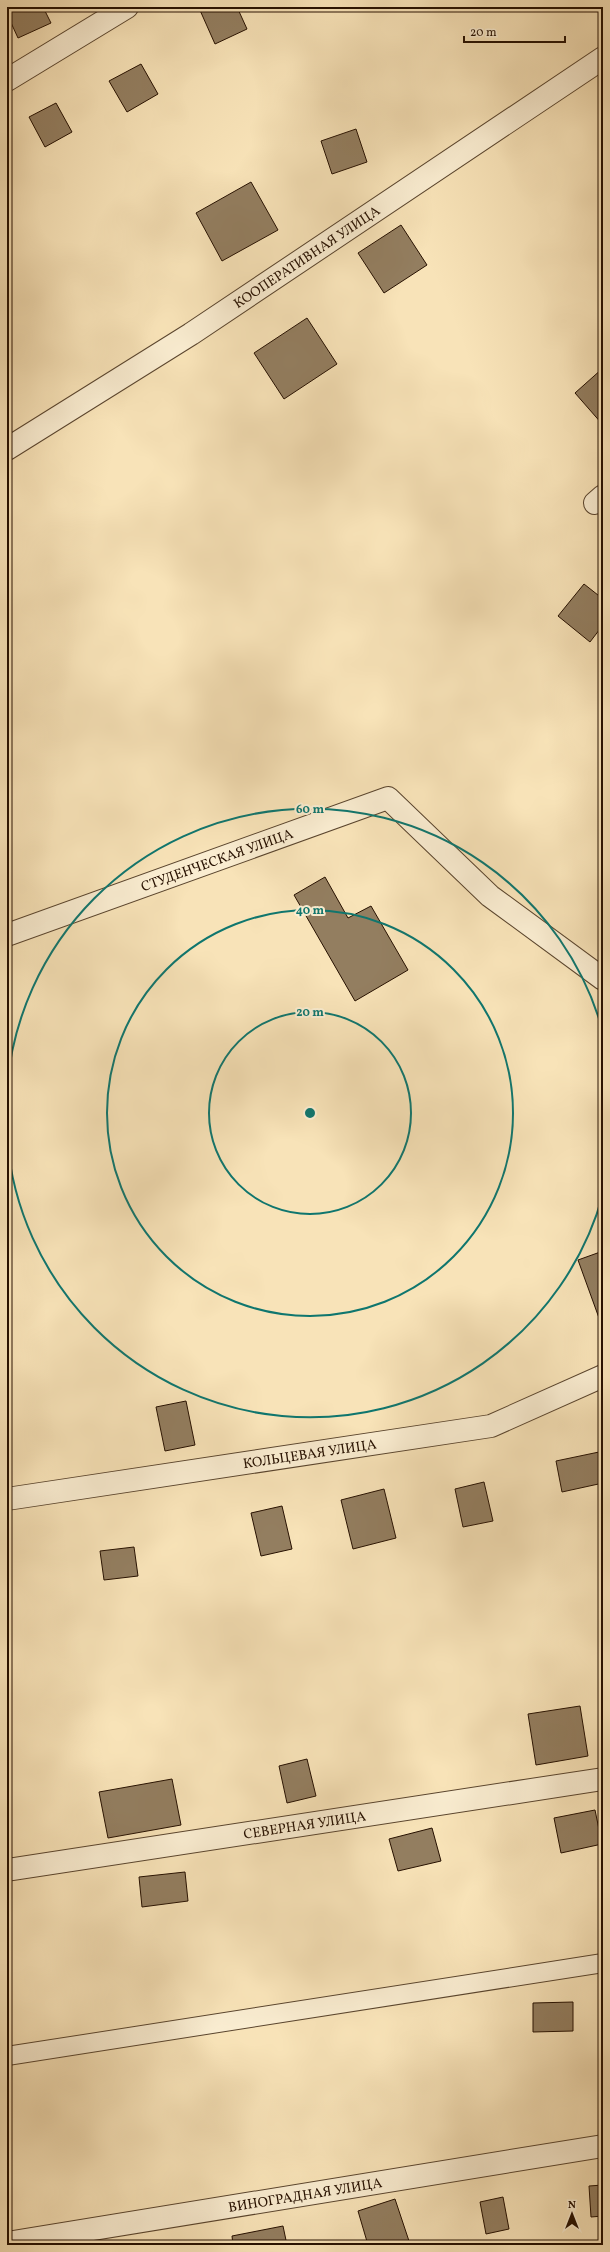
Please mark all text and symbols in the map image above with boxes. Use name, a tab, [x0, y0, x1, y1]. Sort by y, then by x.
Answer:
scale bar	[464, 18, 565, 44]
text: 20 m	[470, 25, 497, 41]
street label: КООПЕРАТИВНАЯ УЛИЦА	[230, 202, 384, 314]
text: 60 m	[296, 802, 324, 818]
street label: СТУДЕНЧЕСКАЯ УЛИЦА	[139, 825, 296, 897]
text: 40 m	[296, 903, 325, 919]
text: 20 m	[296, 1005, 324, 1021]
centre of rings	[303, 1106, 317, 1120]
street label: КОЛЬЦЕВАЯ УЛИЦА	[242, 1435, 378, 1474]
street label: СЕВЕРНАЯ УЛИЦА	[242, 1807, 367, 1845]
street label: ВИНОГРАДНАЯ УЛИЦА	[227, 2174, 384, 2218]
north arrow	[552, 2194, 592, 2234]
text: N	[568, 2198, 576, 2213]

